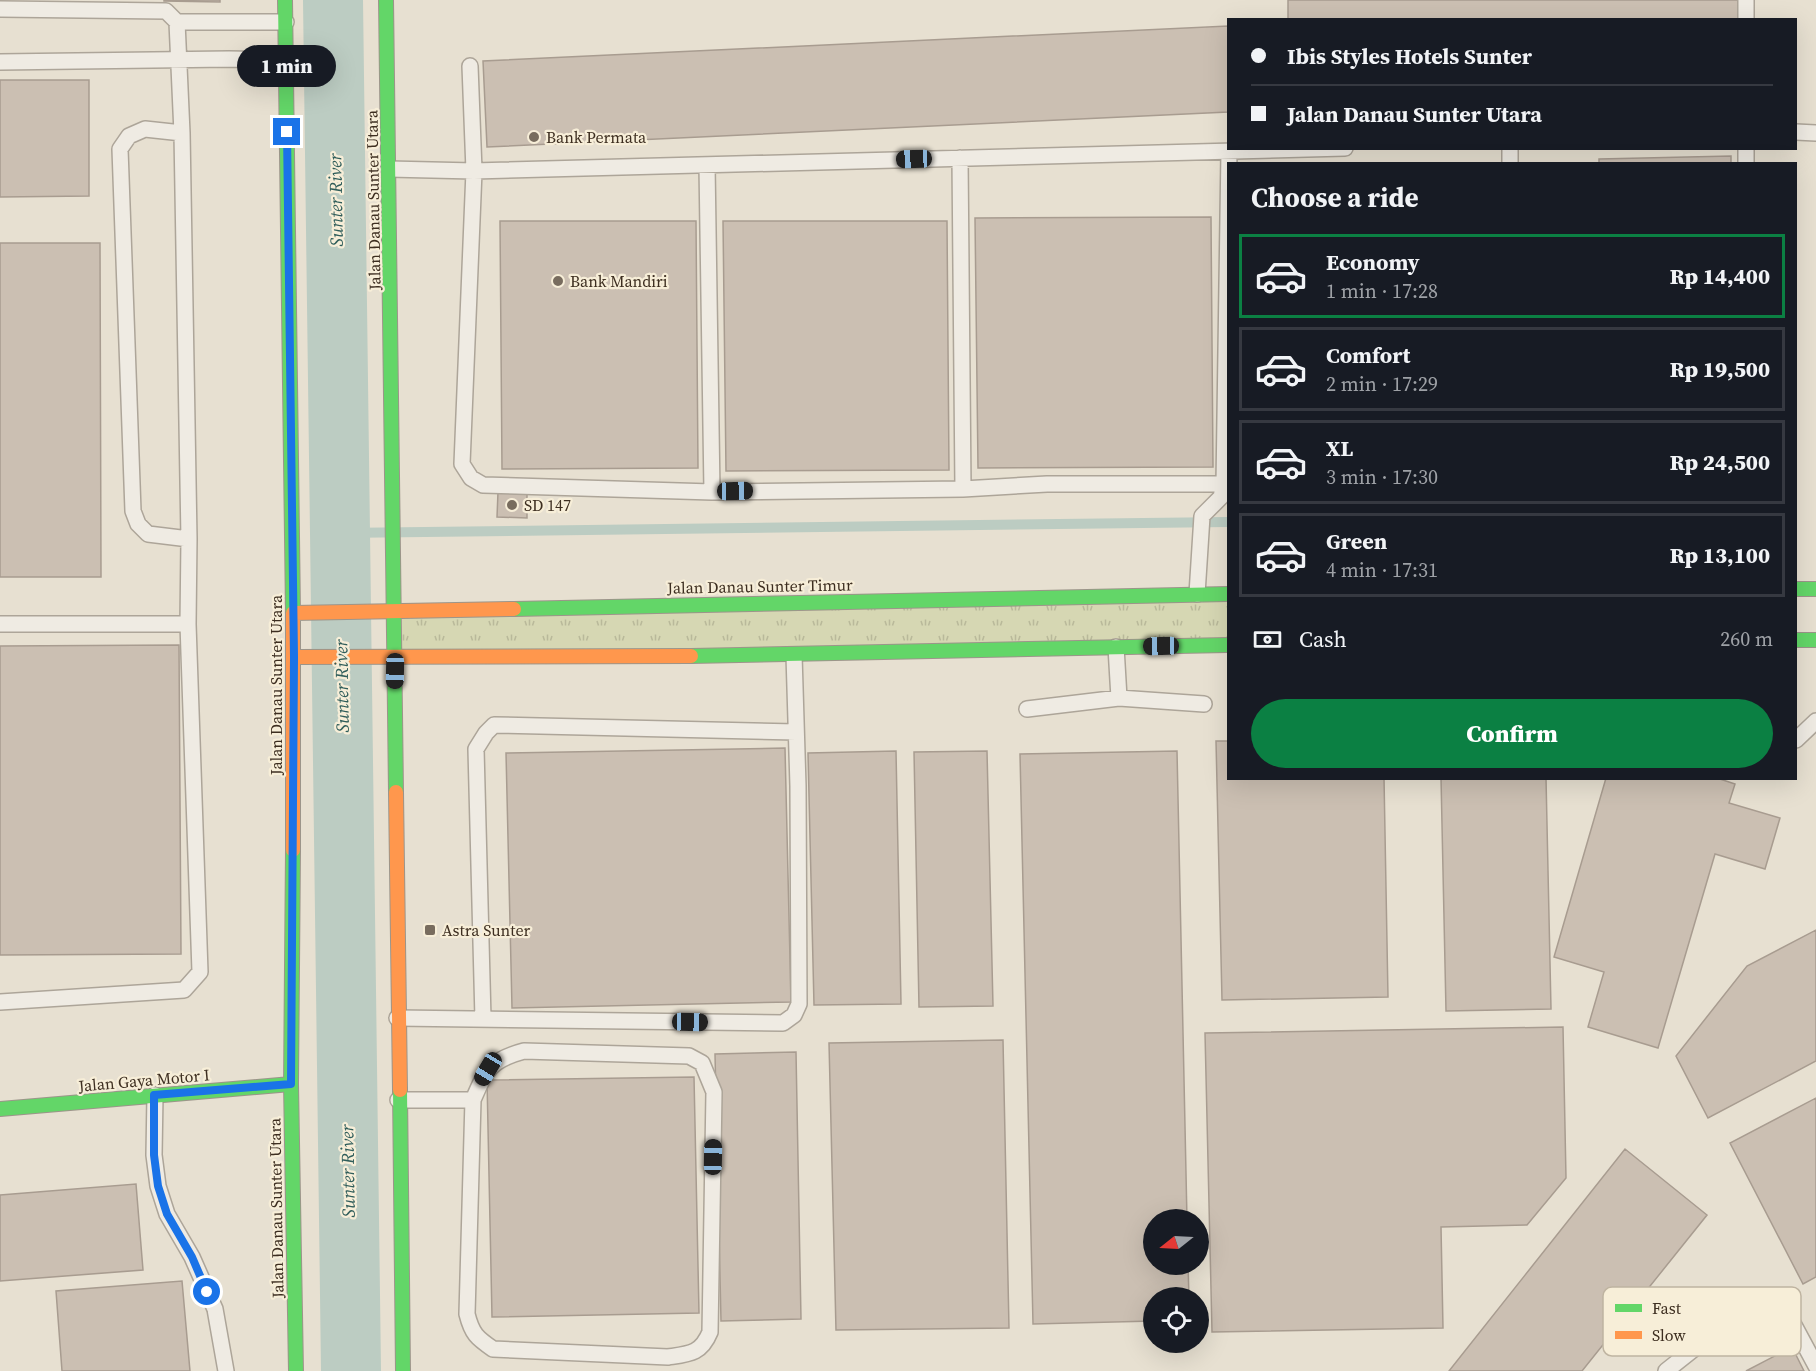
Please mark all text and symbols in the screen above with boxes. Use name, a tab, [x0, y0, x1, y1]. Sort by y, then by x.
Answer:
text: Ibis Styles Hotels Sunter	[1287, 41, 1532, 71]
callout: 1 min	[238, 45, 336, 87]
text: 1 min	[260, 52, 313, 80]
text: Jalan Danau Sunter Utara	[1287, 99, 1542, 129]
street label: Jalan Danau Sunter Utara	[360, 109, 386, 291]
route end	[273, 118, 300, 145]
place label: Bank Permata	[546, 126, 647, 148]
marker: Bank Permata	[527, 130, 541, 144]
car	[896, 149, 932, 169]
water label: Sunter River	[322, 152, 349, 247]
text: Choose a ride	[1251, 179, 1419, 216]
text: Economy	[1326, 247, 1420, 277]
icon: car	[1254, 249, 1308, 303]
text: Rp 14,400	[1670, 261, 1770, 291]
place label: Bank Mandiri	[570, 270, 668, 292]
marker: Bank Mandiri	[551, 274, 565, 288]
text: 1 min · 17:28	[1326, 277, 1438, 305]
text: Comfort	[1326, 340, 1410, 370]
icon: car	[1254, 342, 1308, 396]
text: Rp 19,500	[1670, 354, 1770, 384]
text: 2 min · 17:29	[1326, 370, 1438, 398]
text: XL	[1326, 433, 1353, 463]
icon: car	[1254, 435, 1308, 489]
text: Rp 24,500	[1670, 447, 1770, 477]
text: 3 min · 17:30	[1326, 463, 1438, 491]
car	[717, 482, 753, 500]
place label: SD 147	[524, 494, 571, 516]
marker: SD 147	[505, 498, 519, 512]
text: Green	[1326, 526, 1387, 556]
icon: car	[1254, 528, 1308, 582]
text: Rp 13,100	[1670, 540, 1770, 570]
text: 4 min · 17:31	[1326, 556, 1438, 584]
street label: Jalan Danau Sunter Timur	[666, 573, 853, 599]
street label: Jalan Danau Sunter Utara	[265, 594, 287, 776]
icon: cash	[1251, 623, 1284, 656]
text: Cash	[1299, 624, 1347, 654]
text: 260 m	[1720, 625, 1773, 653]
car	[1143, 637, 1179, 655]
water label: Sunter River	[328, 638, 355, 733]
car	[386, 653, 404, 689]
button: Confirm	[1251, 699, 1773, 768]
place label: Astra Sunter	[442, 919, 531, 941]
marker: Astra Sunter	[423, 923, 437, 937]
car	[672, 1013, 708, 1031]
car	[471, 1049, 505, 1089]
street label: Jalan Gaya Motor I	[76, 1063, 211, 1097]
street label: Jalan Danau Sunter Utara	[263, 1117, 289, 1299]
water label: Sunter River	[334, 1123, 361, 1218]
car	[704, 1139, 722, 1175]
north arrow	[1143, 1209, 1209, 1275]
map controls	[1143, 1209, 1209, 1353]
route start	[193, 1278, 220, 1305]
button: locate	[1143, 1287, 1209, 1353]
legend	[1603, 1287, 1801, 1356]
text: Fast	[1652, 1297, 1682, 1319]
text: Slow	[1652, 1324, 1687, 1346]

